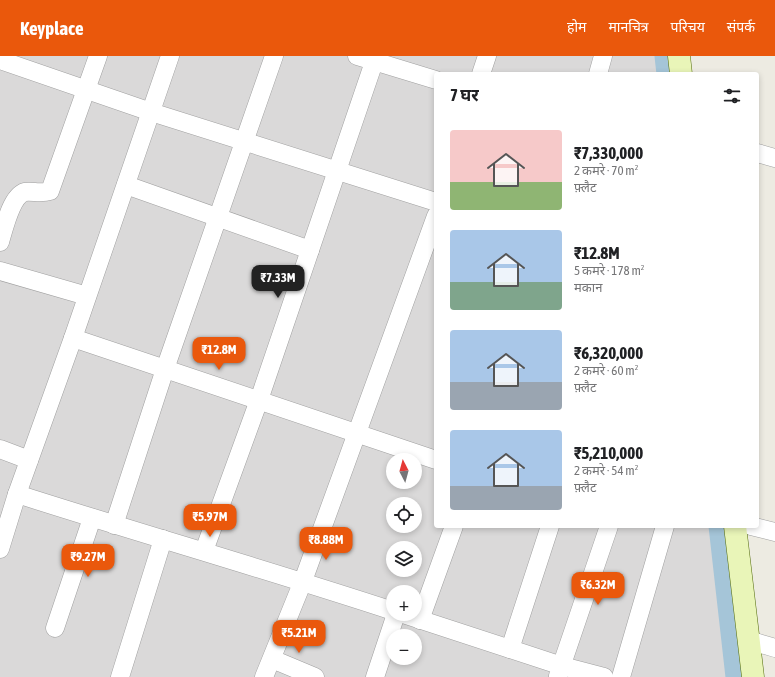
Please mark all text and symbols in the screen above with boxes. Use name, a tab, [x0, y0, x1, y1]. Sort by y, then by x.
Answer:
text: Keyplace	[20, 17, 84, 39]
text: होम	[567, 19, 586, 35]
text: मानचित्र	[608, 19, 649, 35]
text: परिचय	[671, 19, 705, 35]
text: संपर्क	[727, 19, 755, 35]
text: 7 घर	[450, 85, 479, 105]
icon: filters	[721, 85, 743, 107]
text: ₹7,330,000	[574, 143, 643, 163]
icon: home	[482, 146, 530, 194]
text: 2 कमरे · 70 m²	[574, 163, 638, 178]
text: फ़्लैट	[574, 180, 597, 195]
text: ₹12.8M	[574, 243, 620, 263]
icon: home	[482, 246, 530, 294]
text: 5 कमरे · 178 m²	[574, 263, 644, 278]
pin: ₹7.33M	[245, 265, 311, 299]
text: ₹7.33M	[261, 270, 295, 285]
text: मकान	[574, 280, 602, 295]
pin: ₹12.8M	[186, 337, 252, 371]
text: ₹12.8M	[202, 342, 236, 357]
text: ₹6,320,000	[574, 343, 643, 363]
icon: home	[482, 346, 530, 394]
text: 2 कमरे · 60 m²	[574, 363, 638, 378]
text: फ़्लैट	[574, 380, 597, 395]
text: ₹5,210,000	[574, 443, 643, 463]
icon: home	[482, 446, 530, 494]
north arrow	[386, 453, 422, 489]
map controls	[386, 453, 422, 665]
text: 2 कमरे · 54 m²	[574, 463, 638, 478]
text: फ़्लैट	[574, 480, 597, 495]
button: locate	[386, 497, 422, 533]
pin: ₹5.97M	[177, 504, 243, 538]
text: ₹5.97M	[193, 509, 227, 524]
pin: ₹8.88M	[293, 527, 359, 561]
text: ₹8.88M	[309, 532, 343, 547]
button: layers	[386, 541, 422, 577]
pin: ₹9.27M	[55, 544, 121, 578]
text: ₹9.27M	[71, 549, 105, 564]
pin: ₹6.32M	[565, 572, 631, 606]
text: ₹6.32M	[581, 577, 615, 592]
button: +	[386, 585, 422, 621]
pin: ₹5.21M	[266, 620, 332, 654]
text: ₹5.21M	[282, 625, 316, 640]
button: −	[386, 629, 422, 665]

